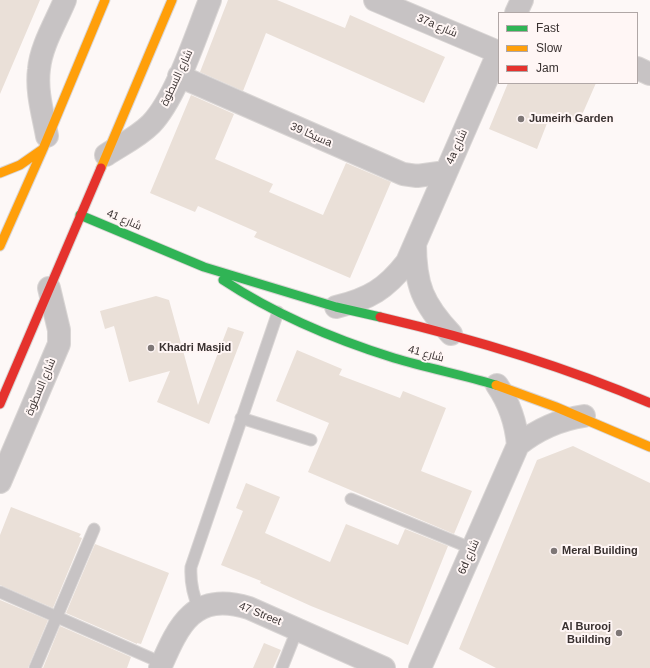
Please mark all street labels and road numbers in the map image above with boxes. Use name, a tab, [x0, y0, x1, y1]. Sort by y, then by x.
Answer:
street label: 37a شارع	[415, 12, 459, 40]
street label: شارع السطوة	[158, 48, 196, 108]
street label: سيكا 39a	[288, 120, 334, 150]
street label: 4a شارع	[444, 128, 470, 166]
street label: شارع 41	[105, 207, 143, 233]
street label: شارع 41	[407, 343, 445, 365]
street label: شارع السطوة	[23, 356, 59, 418]
street label: 6d شارع	[456, 538, 482, 576]
street label: 47 Street	[237, 600, 283, 628]

